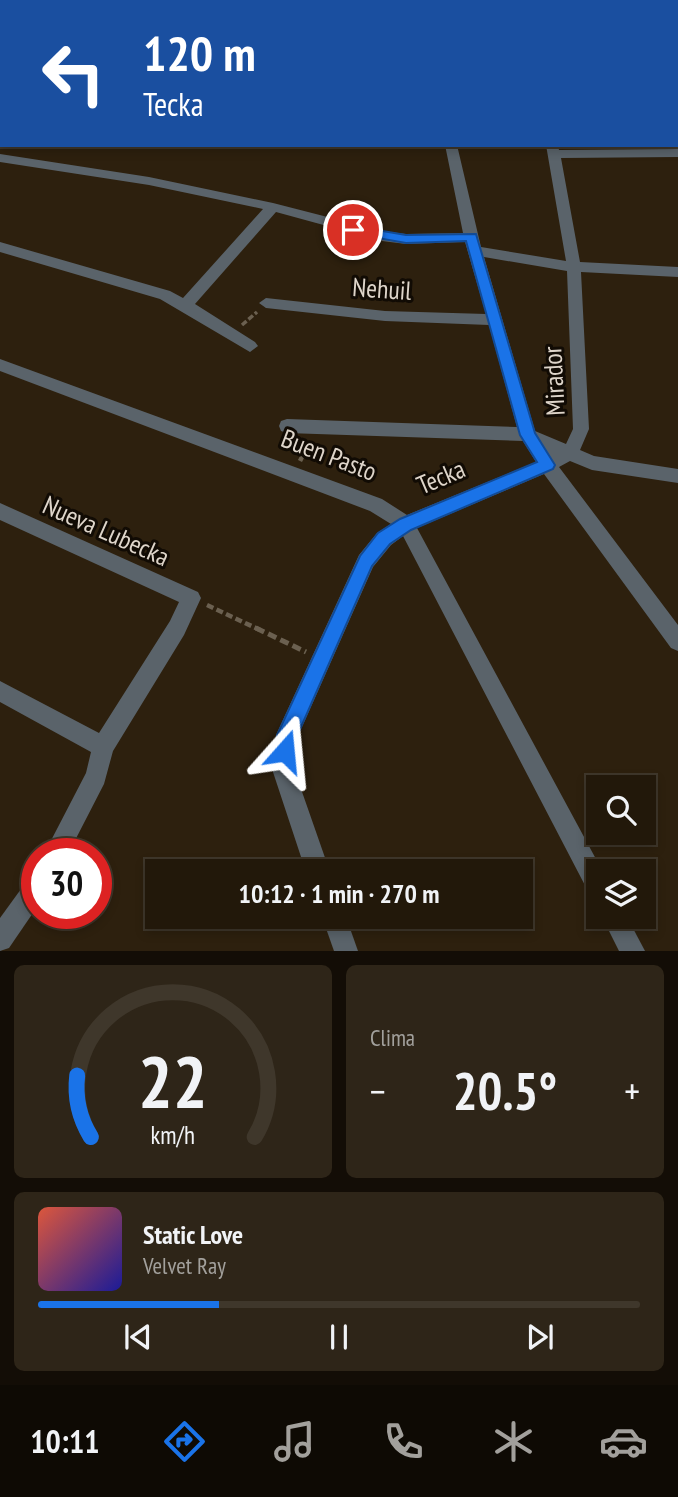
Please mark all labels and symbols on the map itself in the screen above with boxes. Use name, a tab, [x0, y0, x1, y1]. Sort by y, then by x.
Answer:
pin	[323, 200, 383, 260]
street label: Nehuil	[351, 270, 413, 307]
street label: Mirador	[535, 346, 572, 417]
street label: Buen Pasto	[277, 421, 382, 488]
street label: Tecka	[412, 452, 470, 501]
street label: Nueva Lubecka	[38, 488, 175, 573]
position arrow	[248, 714, 322, 788]
speed limit sign: 30	[21, 838, 112, 929]

